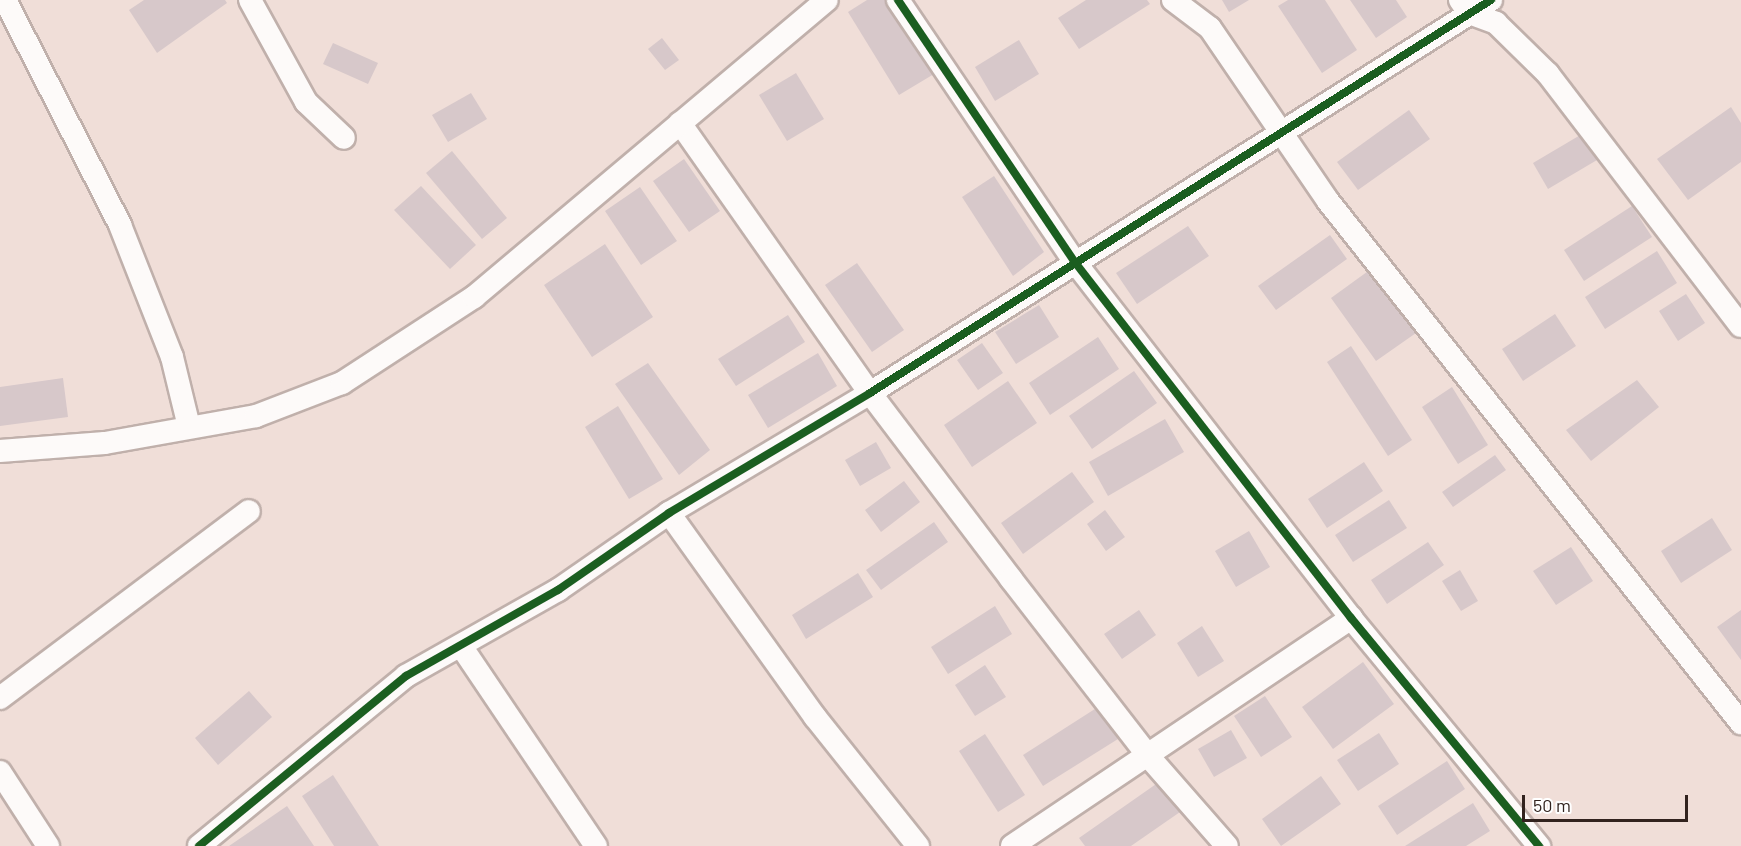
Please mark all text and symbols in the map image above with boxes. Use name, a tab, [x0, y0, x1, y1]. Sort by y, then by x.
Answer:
scale bar	[1525, 783, 1692, 821]
text: 50 m	[1533, 794, 1571, 816]

